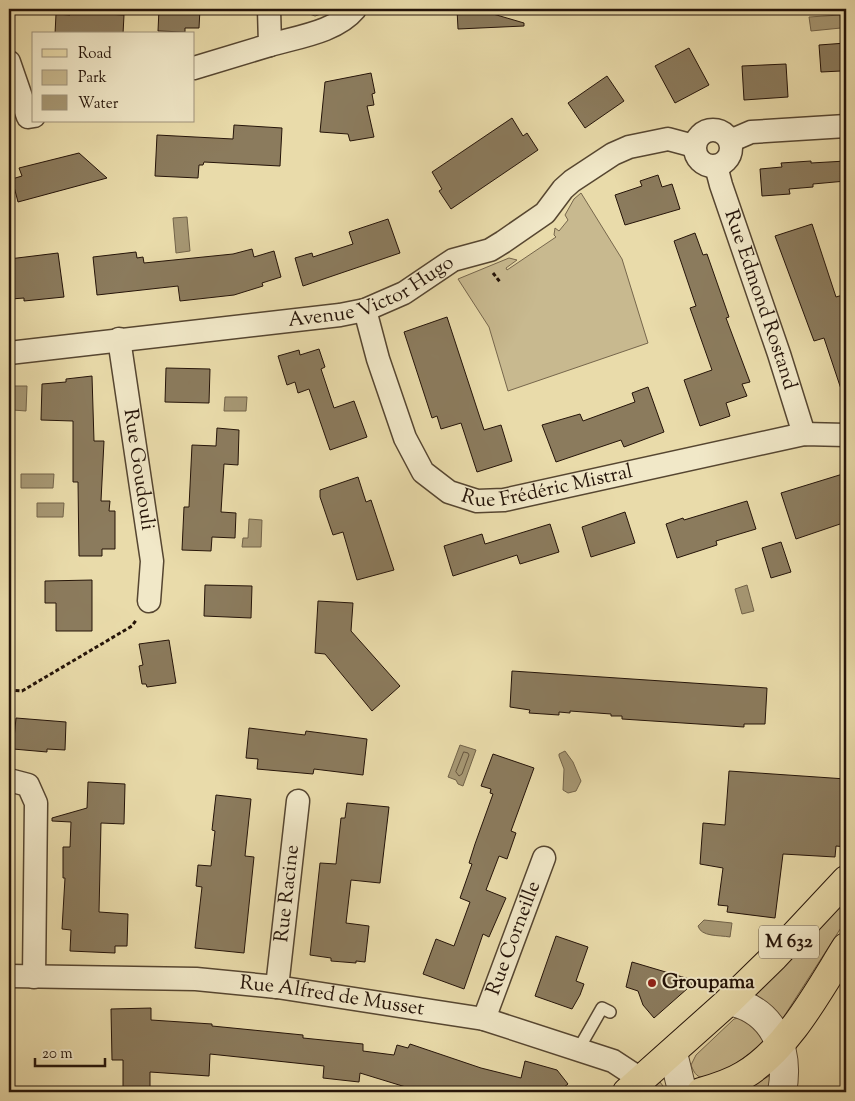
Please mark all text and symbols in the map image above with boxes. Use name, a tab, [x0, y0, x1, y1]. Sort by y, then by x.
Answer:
legend	[32, 32, 195, 122]
text: Road	[78, 44, 112, 65]
text: Park	[78, 68, 107, 89]
text: Water	[78, 94, 119, 115]
street label: Rue Edmond Rostand	[716, 206, 804, 394]
street label: Avenue Victor Hugo	[286, 249, 460, 335]
street label: Rue Goudouli	[115, 407, 162, 533]
street label: Rue Frédéric Mistral	[457, 458, 636, 516]
street label: Rue Racine	[268, 843, 307, 944]
street label: Rue Corneille	[480, 877, 549, 1000]
road number: M 632	[759, 926, 819, 959]
street label: Rue Alfred de Musset	[238, 969, 426, 1024]
place label: Groupama	[662, 969, 755, 998]
marker: Groupama	[646, 977, 658, 989]
scale bar	[35, 1036, 105, 1068]
text: 20 m	[42, 1044, 73, 1065]

